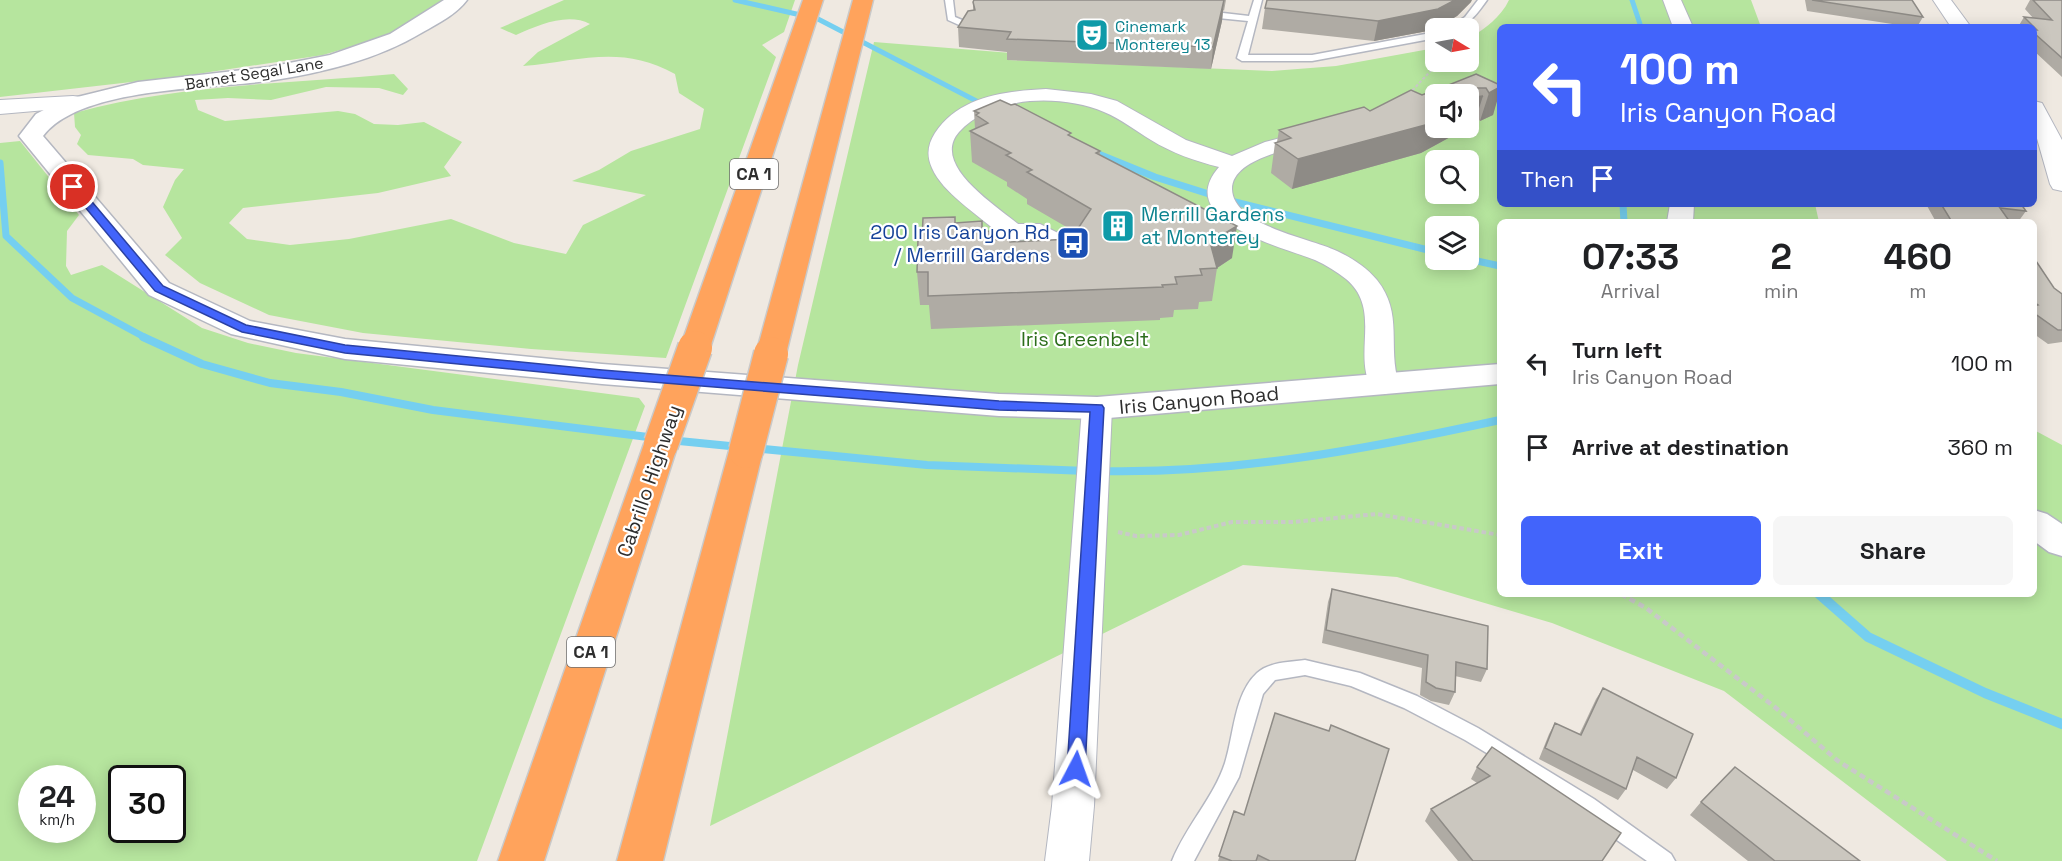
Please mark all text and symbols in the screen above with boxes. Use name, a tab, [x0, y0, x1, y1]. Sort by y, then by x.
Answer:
place label: Cinemark Monterey 13	[1115, 16, 1210, 55]
theatre icon: Cinemark Monterey 13	[1074, 17, 1110, 53]
north arrow	[1425, 18, 1479, 72]
map controls	[1425, 18, 1479, 270]
text: 100 m	[1620, 43, 1740, 96]
icon: left	[1521, 48, 1599, 126]
street label: Barnet Segal Lane	[183, 52, 325, 95]
button: sound	[1425, 84, 1479, 138]
text: Iris Canyon Road	[1620, 95, 1837, 130]
button: search	[1425, 150, 1479, 204]
road number: CA 1	[730, 159, 778, 189]
pin	[47, 161, 98, 212]
icon: arrive	[1586, 162, 1619, 195]
text: Then	[1521, 165, 1574, 193]
icon: arrive	[56, 170, 89, 203]
place label: Merrill Gardens at Monterey	[1141, 201, 1284, 250]
building icon: Merrill Gardens at Monterey	[1100, 208, 1136, 244]
button: layers	[1425, 216, 1479, 270]
place label: 200 Iris Canyon Rd / Merrill Gardens	[870, 219, 1050, 268]
bus stop icon: 200 Iris Canyon Rd / Merrill Gardens	[1055, 225, 1091, 261]
text: 07:33	[1582, 234, 1679, 280]
text: 2	[1771, 234, 1792, 280]
text: 460	[1883, 234, 1952, 280]
text: Arrival	[1601, 278, 1660, 304]
text: min	[1764, 278, 1798, 304]
text: m	[1909, 278, 1926, 304]
park label: Iris Greenbelt	[1021, 326, 1149, 352]
text: Turn left	[1572, 336, 1662, 364]
icon: left	[1521, 347, 1554, 380]
text: 100 m	[1951, 349, 2013, 377]
text: Iris Canyon Road	[1572, 364, 1733, 390]
street label: Iris Canyon Road	[1118, 380, 1280, 420]
street label: Cabrillo Highway	[611, 401, 687, 561]
icon: arrive	[1521, 431, 1554, 464]
text: Arrive at destination	[1572, 433, 1789, 461]
text: 360 m	[1948, 433, 2013, 461]
button: Exit	[1521, 516, 1761, 585]
button: Share	[1773, 516, 2013, 585]
road number: CA 1	[567, 637, 615, 667]
position arrow	[1044, 737, 1108, 801]
speed limit sign: 30	[108, 765, 186, 843]
text: 24	[39, 777, 75, 816]
text: km/h	[39, 810, 75, 829]

